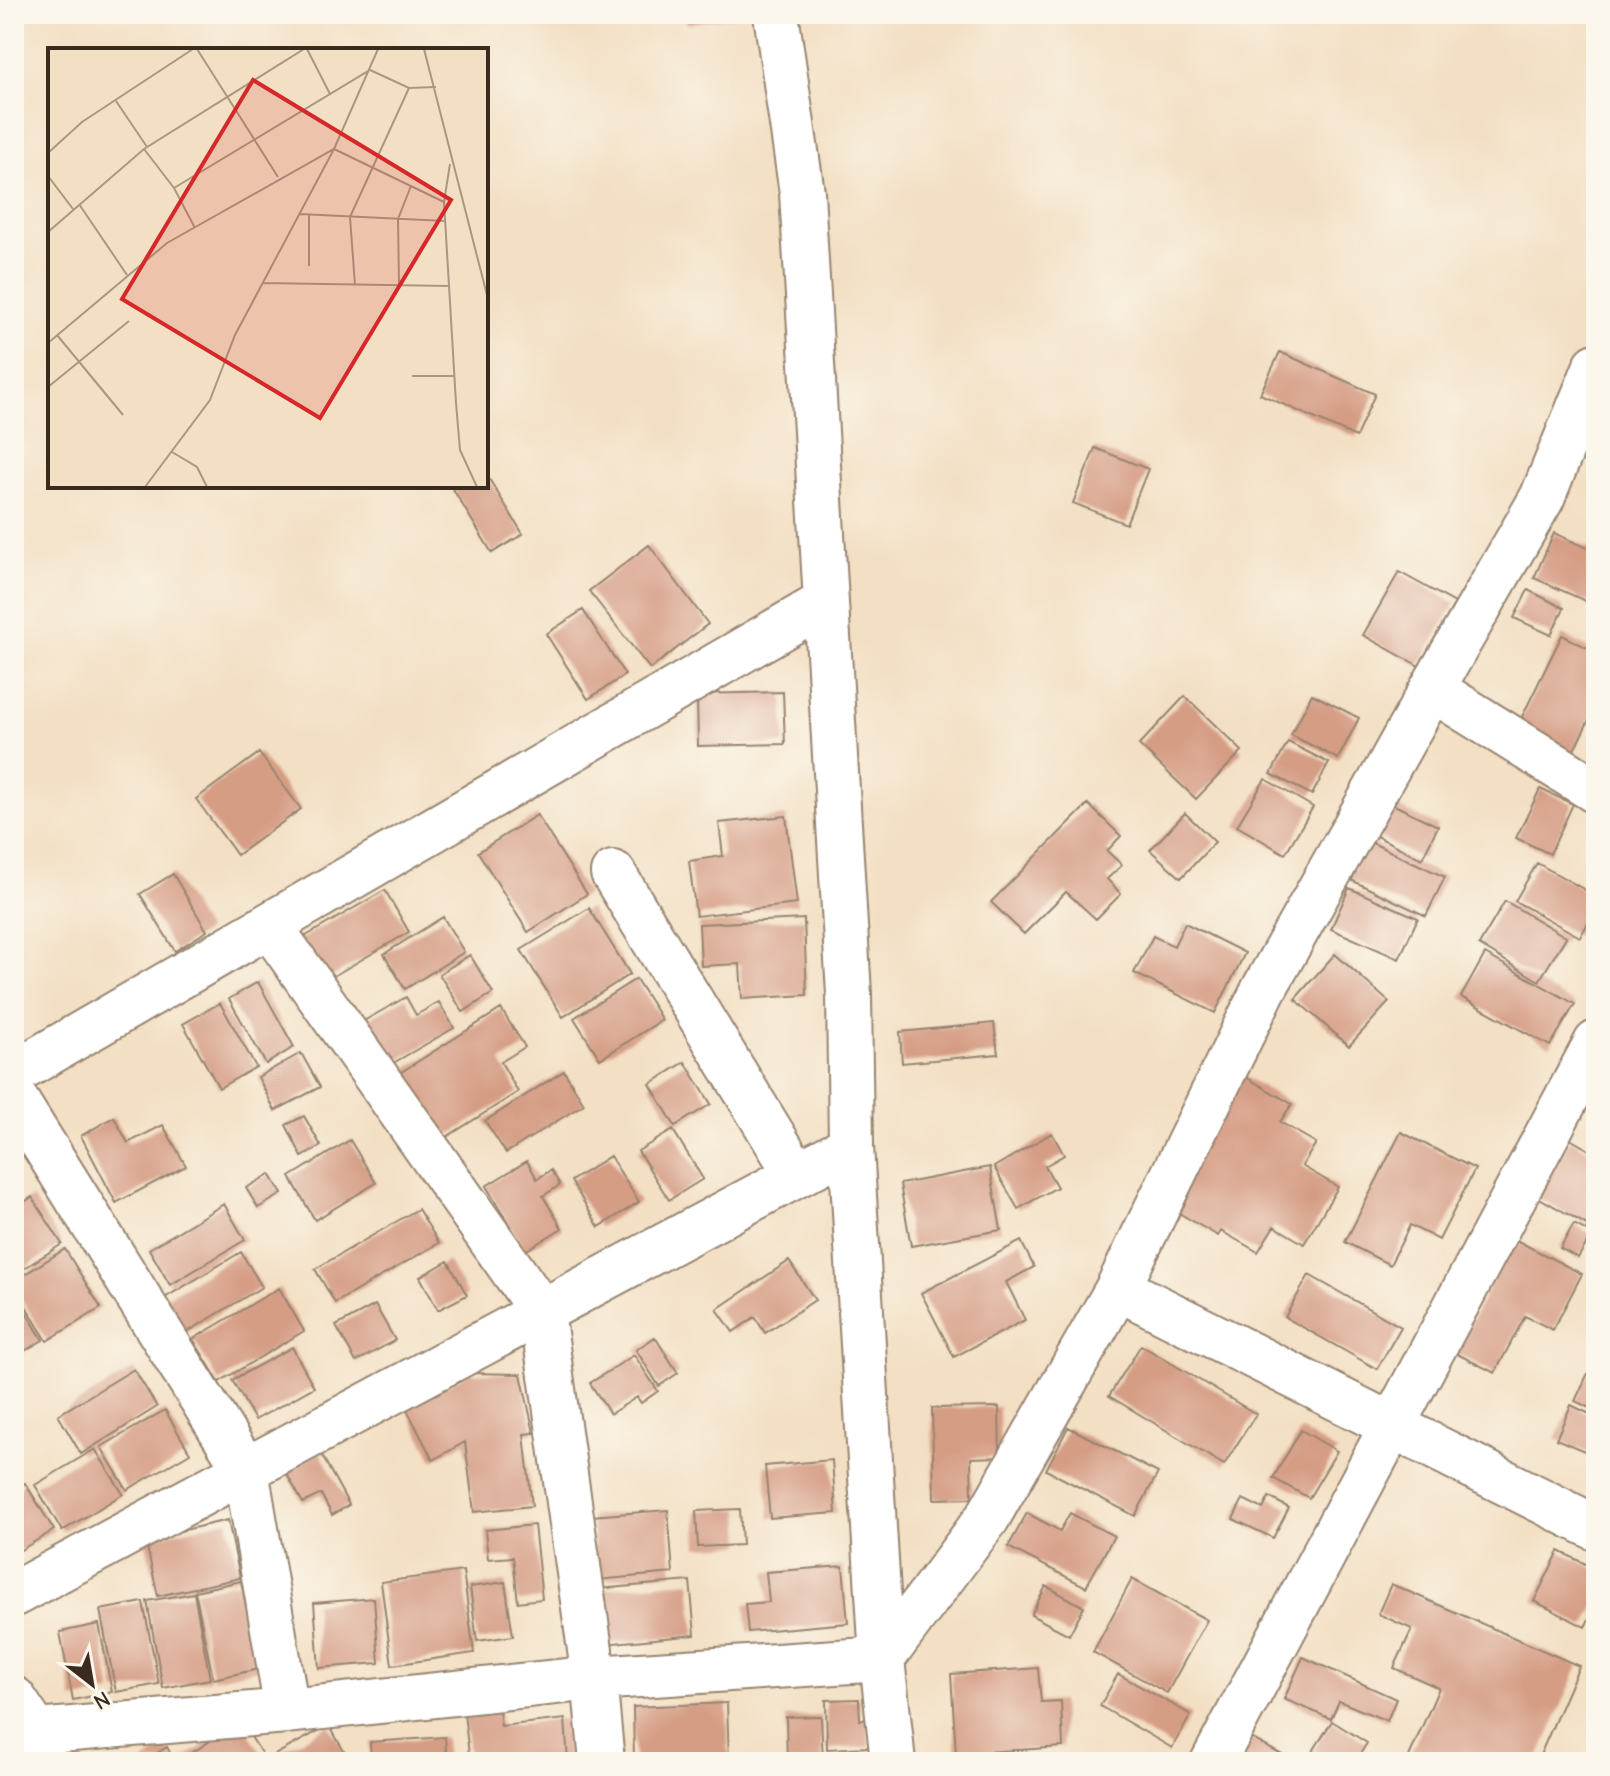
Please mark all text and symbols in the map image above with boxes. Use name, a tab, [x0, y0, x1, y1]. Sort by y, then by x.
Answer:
inset map	[48, 48, 488, 488]
north arrow	[52, 1644, 132, 1724]
text: N	[89, 1685, 115, 1715]

